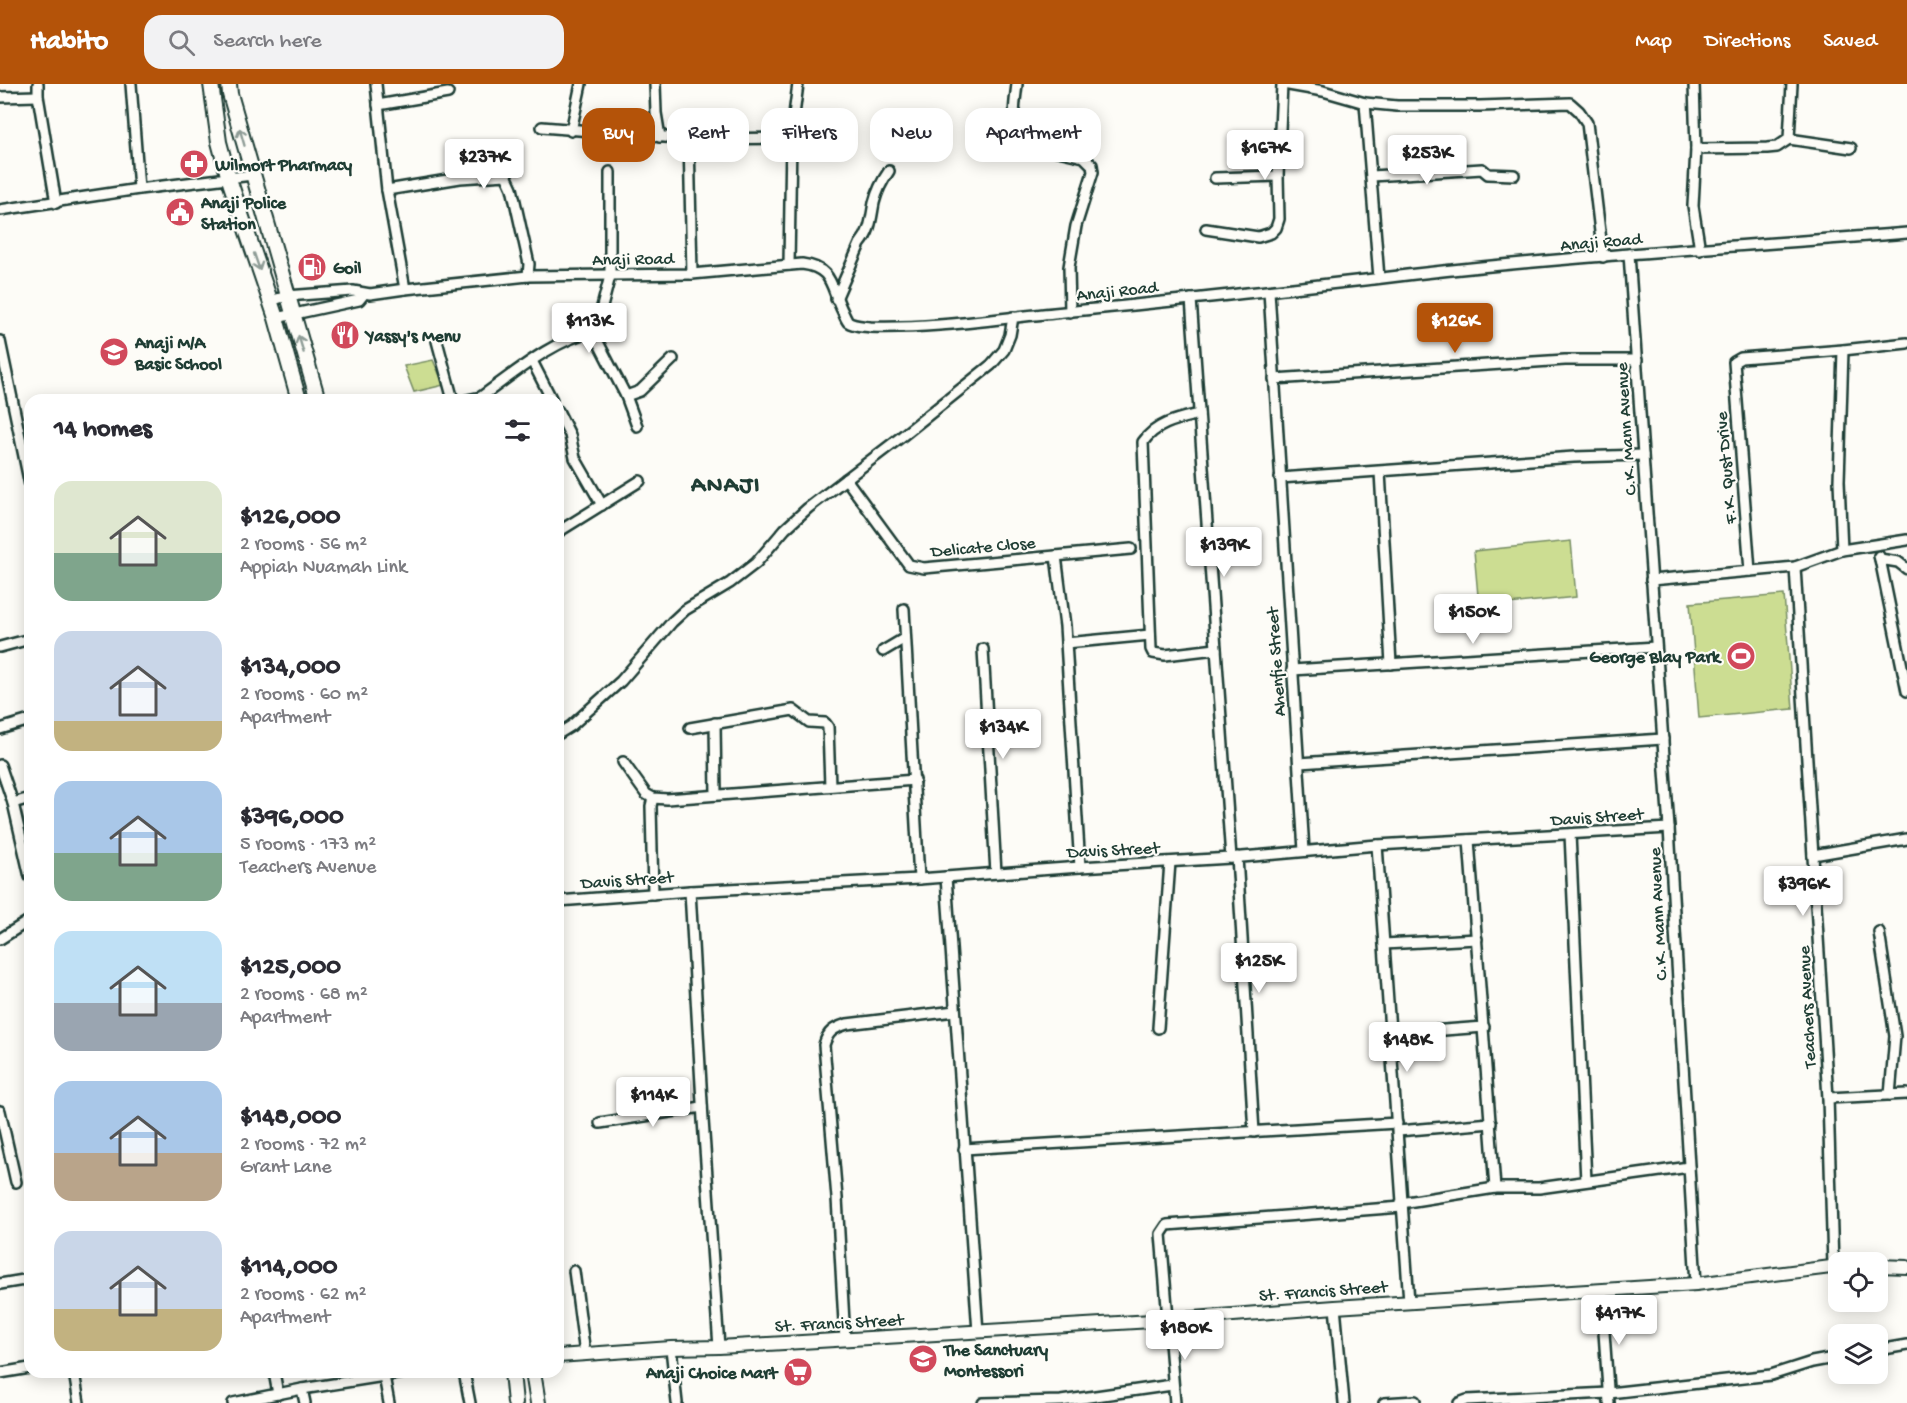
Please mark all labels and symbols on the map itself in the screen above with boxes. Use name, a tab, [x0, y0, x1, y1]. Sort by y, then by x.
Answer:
one-way arrow	[235, 128, 247, 147]
pin: $167K	[1223, 130, 1307, 181]
pin: $253K	[1385, 135, 1469, 186]
pin: $237K	[442, 139, 526, 190]
pharmacy icon: Wilmort Pharmacy	[178, 148, 210, 180]
place label: Wilmort Pharmacy	[214, 156, 352, 177]
place label: Anaji Police Station	[200, 194, 287, 236]
public building icon: Anaji Police Station	[164, 196, 196, 228]
street label: Anaji Road	[1560, 229, 1644, 258]
street label: Anaji Road	[592, 249, 676, 272]
fuel station icon: Goil	[296, 251, 328, 283]
one-way arrow	[252, 252, 263, 271]
place label: Goil	[333, 259, 362, 280]
street label: Anaji Road	[1075, 278, 1161, 307]
pin: $113K	[547, 303, 631, 354]
pin: $126K	[1413, 303, 1497, 354]
restaurant icon: Yassy's Menu	[329, 319, 361, 351]
place label: Yassy's Menu	[364, 327, 461, 348]
place label: Anaji M/A Basic School	[134, 334, 222, 376]
one-way arrow	[295, 335, 306, 354]
school or university icon: Anaji M/A Basic School	[98, 336, 130, 368]
street label: C.K. Mann Avenue	[1612, 361, 1643, 496]
street label: F.K. Qust Drive	[1712, 410, 1743, 526]
district label: ANAJI	[690, 472, 761, 501]
pin: $139K	[1182, 527, 1266, 578]
street label: Delicate Close	[929, 533, 1037, 564]
pin: $150K	[1431, 594, 1515, 645]
street label: Ahenfie Street	[1263, 605, 1292, 717]
sports icon: George Blay Park	[1725, 640, 1757, 672]
place label: George Blay Park	[1589, 648, 1722, 669]
pin: $134K	[961, 709, 1045, 760]
street label: Davis Street	[1549, 805, 1646, 832]
street label: Davis Street	[1065, 839, 1161, 864]
street label: C.K. Mann Avenue	[1645, 846, 1673, 981]
pin: $396K	[1761, 866, 1845, 917]
street label: Davis Street	[579, 868, 676, 895]
pin: $125K	[1217, 943, 1301, 994]
street label: Teachers Avenue	[1795, 944, 1822, 1070]
pin: $148K	[1365, 1022, 1449, 1073]
pin: $114K	[611, 1077, 695, 1128]
street label: St. Francis Street	[1258, 1277, 1390, 1307]
pin: $417K	[1577, 1295, 1661, 1346]
pin: $180K	[1143, 1310, 1227, 1361]
street label: St. Francis Street	[774, 1311, 906, 1338]
place label: The Sanctuary Montessori	[942, 1341, 1048, 1383]
school or university icon: The Sanctuary Montessori	[907, 1343, 939, 1375]
supermarket icon: Anaji Choice Mart	[782, 1356, 814, 1388]
place label: Anaji Choice Mart	[645, 1364, 779, 1385]

